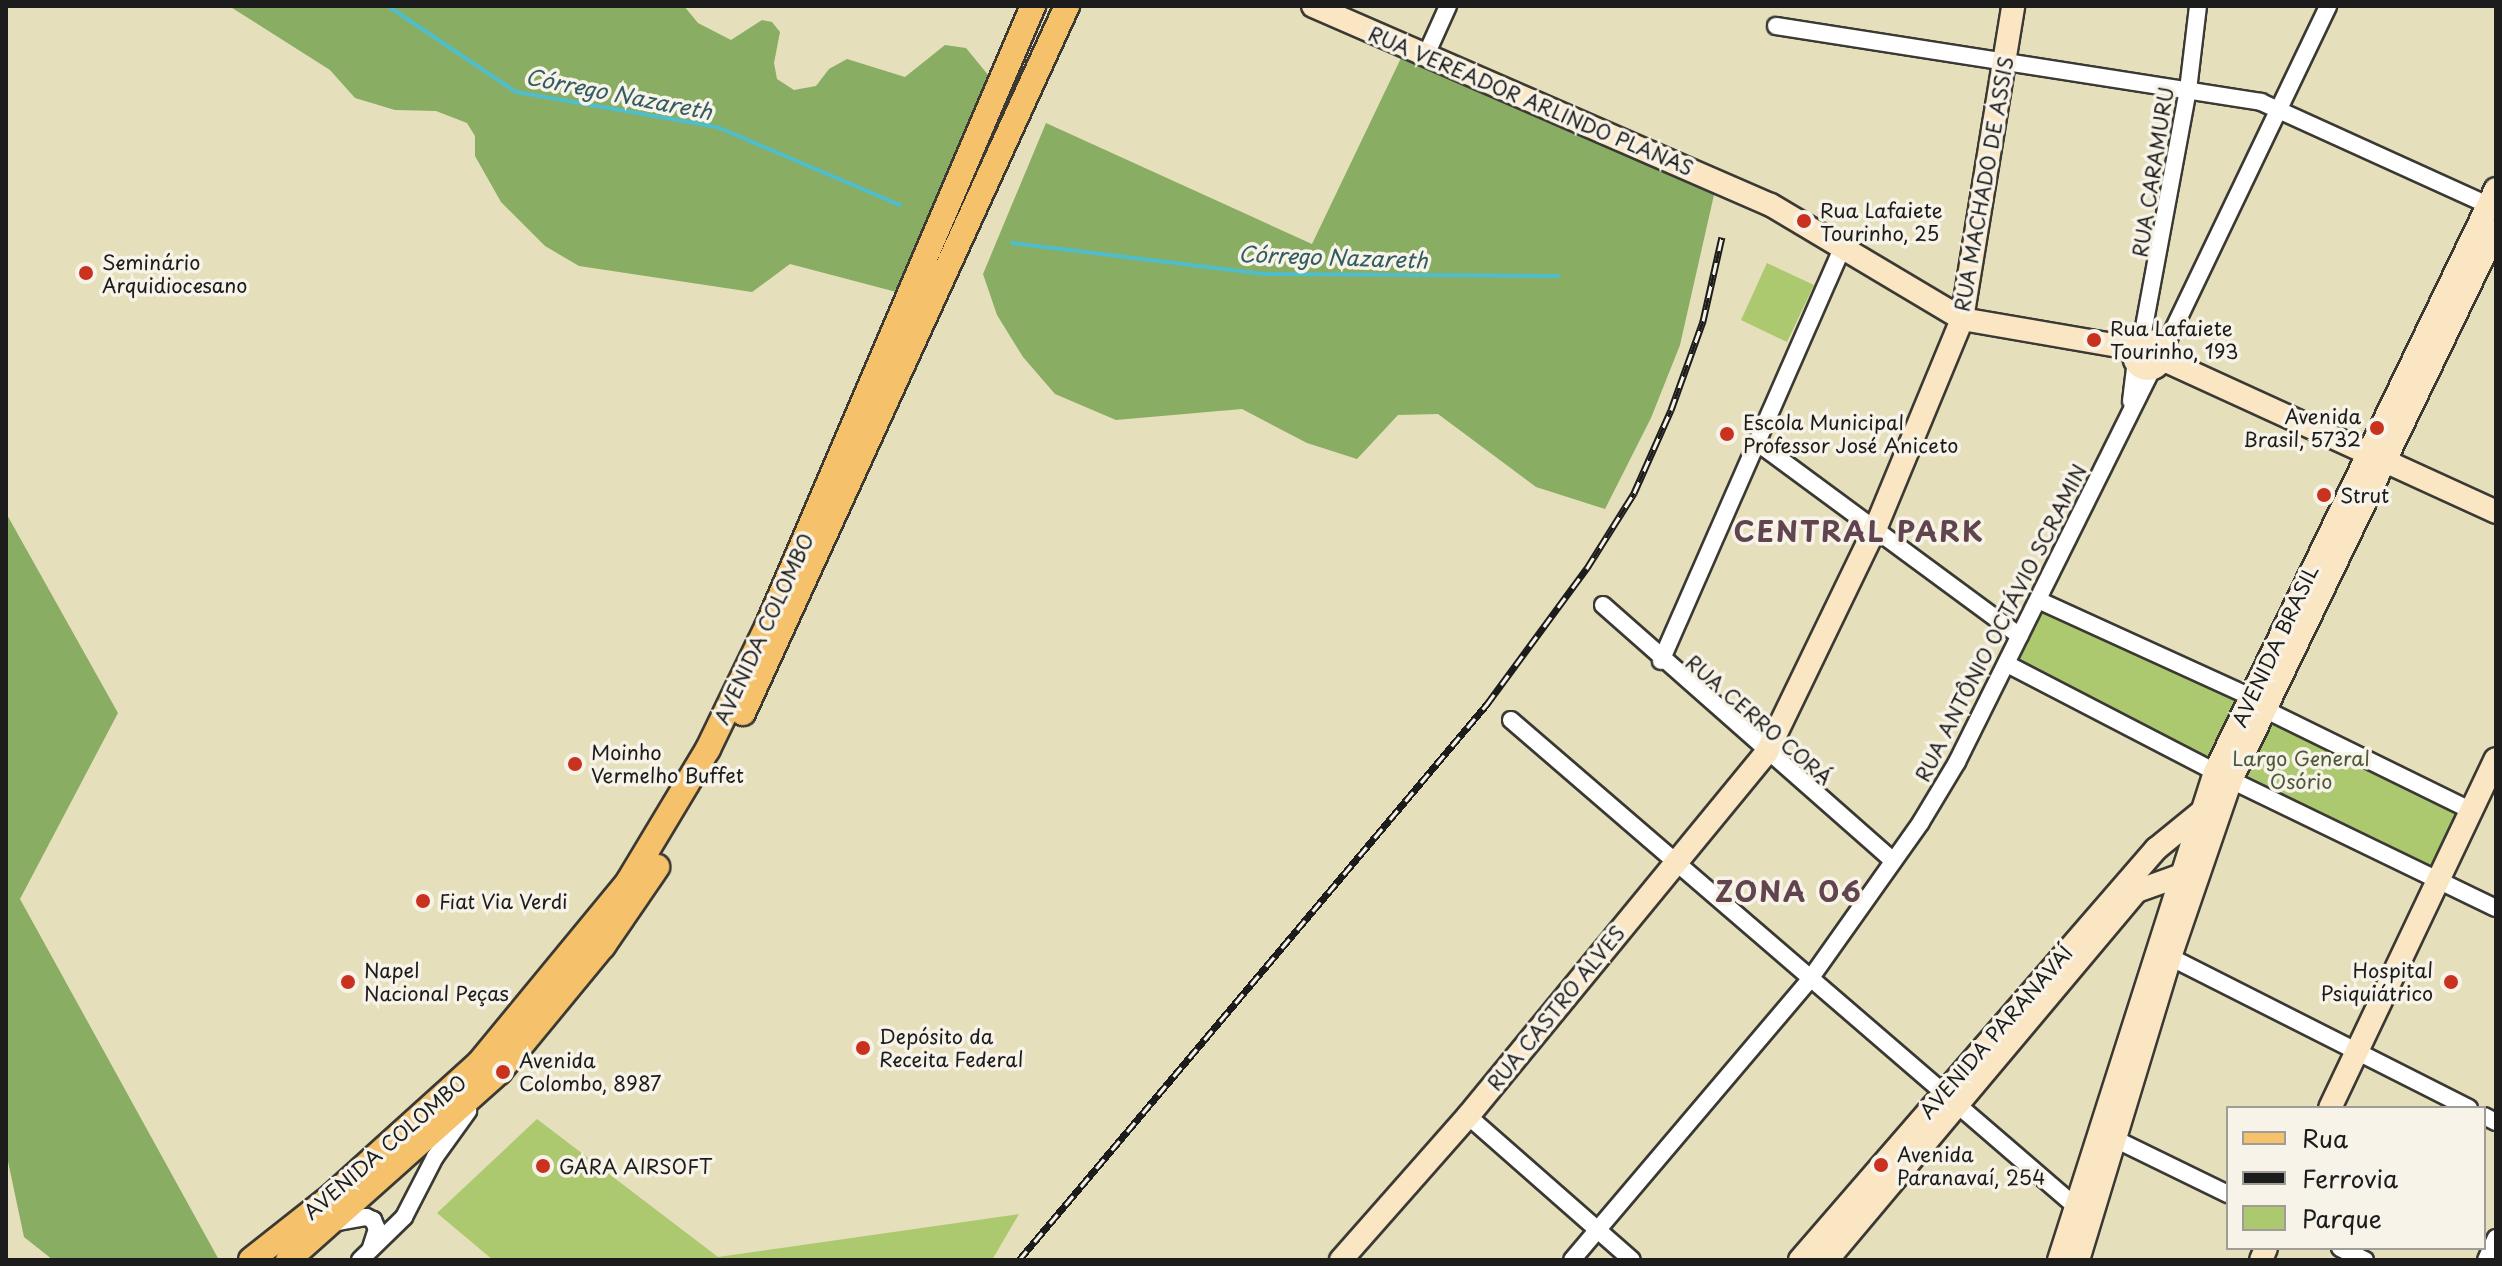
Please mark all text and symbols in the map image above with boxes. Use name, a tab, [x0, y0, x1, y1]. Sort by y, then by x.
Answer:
street label: RUA VEREADOR ARLINDO PLANAS	[1365, 21, 1697, 181]
street label: RUA MACHADO DE ASSIS	[1949, 52, 2019, 316]
water label: Córrego Nazareth	[522, 62, 716, 124]
street label: RUA CARAMURU	[2128, 85, 2178, 259]
place label: Rua Lafaiete Tourinho, 25	[1820, 198, 1942, 245]
marker: Rua Lafaiete Tourinho, 25	[1795, 212, 1813, 230]
water label: Córrego Nazareth	[1237, 239, 1429, 273]
place label: Seminário Arquidiocesano	[102, 250, 247, 297]
marker: Seminário Arquidiocesano	[77, 264, 95, 282]
place label: Rua Lafaiete Tourinho, 193	[2110, 316, 2239, 363]
marker: Rua Lafaiete Tourinho, 193	[2085, 331, 2103, 349]
place label: Avenida Brasil, 5732	[2242, 404, 2361, 451]
place label: Escola Municipal Professor José Aniceto	[1743, 410, 1958, 457]
marker: Avenida Brasil, 5732	[2368, 419, 2386, 437]
marker: Escola Municipal Professor José Aniceto	[1718, 425, 1736, 443]
street label: RUA ANTÔNIO OCTÁVIO SCRAMIN	[1910, 460, 2092, 786]
place label: Strut	[2340, 483, 2389, 507]
marker: Strut	[2315, 486, 2333, 504]
district label: CENTRAL PARK	[1734, 514, 1984, 548]
street label: AVENIDA COLOMBO	[710, 532, 818, 726]
street label: AVENIDA BRASIL	[2228, 563, 2322, 729]
street label: RUA CERRO CORÁ	[1680, 649, 1838, 791]
place label: Moinho Vermelho Buffet	[591, 740, 744, 787]
park label: Largo General Osório	[2232, 747, 2370, 794]
marker: Moinho Vermelho Buffet	[566, 755, 584, 773]
district label: ZONA 06	[1715, 874, 1863, 908]
place label: Fiat Via Verdi	[439, 889, 569, 913]
marker: Fiat Via Verdi	[414, 892, 432, 910]
street label: RUA CASTRO ALVES	[1481, 919, 1631, 1097]
street label: AVENIDA PARANAVAÍ	[1915, 941, 2077, 1123]
place label: Napel Nacional Peças	[364, 958, 509, 1005]
place label: Hospital Psiquiátrico	[2321, 958, 2433, 1005]
marker: Hospital Psiquiátrico	[2440, 971, 2462, 993]
marker: Napel Nacional Peças	[339, 973, 357, 991]
place label: Depósito da Receita Federal	[879, 1024, 1025, 1071]
marker: Depósito da Receita Federal	[854, 1039, 872, 1057]
place label: Avenida Colombo, 8987	[519, 1048, 661, 1095]
marker: Avenida Colombo, 8987	[494, 1063, 512, 1081]
street label: AVENIDA COLOMBO	[300, 1071, 470, 1223]
legend	[2226, 1106, 2486, 1250]
text: Rua	[2302, 1120, 2348, 1156]
place label: Avenida Paranavaí, 254	[1897, 1142, 2046, 1189]
place label: GARA AIRSOFT	[559, 1154, 715, 1178]
marker: Avenida Paranavaí, 254	[1872, 1156, 1890, 1174]
marker: GARA AIRSOFT	[534, 1157, 552, 1175]
text: Ferrovia	[2302, 1160, 2398, 1196]
text: Parque	[2302, 1200, 2382, 1236]

